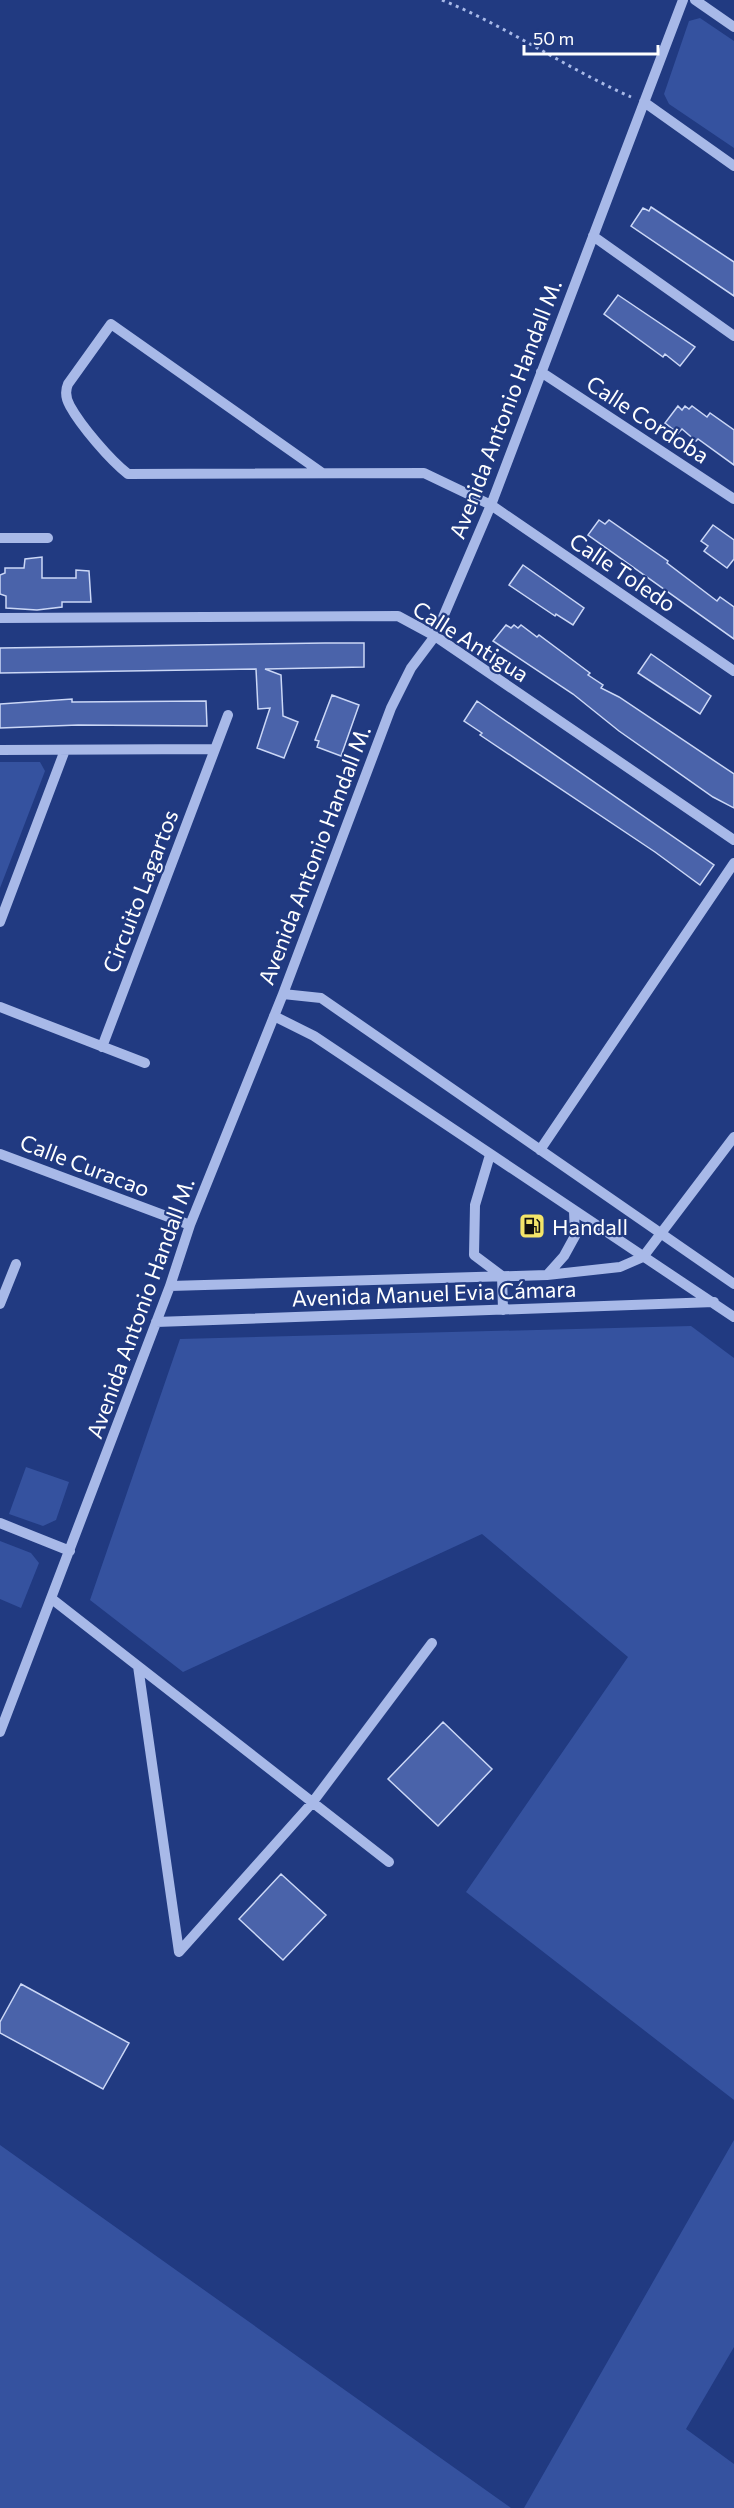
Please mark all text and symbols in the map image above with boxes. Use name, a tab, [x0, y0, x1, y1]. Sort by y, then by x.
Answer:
scale bar	[524, 18, 658, 56]
text: 50 m	[533, 27, 574, 49]
street label: Avenida Antonio Handall M.	[443, 276, 567, 542]
street label: Calle Cordoba	[582, 369, 714, 469]
street label: Calle Toledo	[565, 527, 681, 617]
street label: Calle Antigua	[408, 595, 534, 687]
street label: Avenida Antonio Handall M.	[252, 722, 376, 988]
street label: Circuito Lagartos	[97, 806, 183, 976]
street label: Calle Curacao	[16, 1128, 154, 1202]
street label: Avenida Antonio Handall M.	[80, 1174, 200, 1442]
fuel station icon: Handall	[517, 1211, 547, 1241]
place label: Handall	[552, 1213, 628, 1240]
street label: Avenida Manuel Evia Cámara	[291, 1275, 577, 1311]

